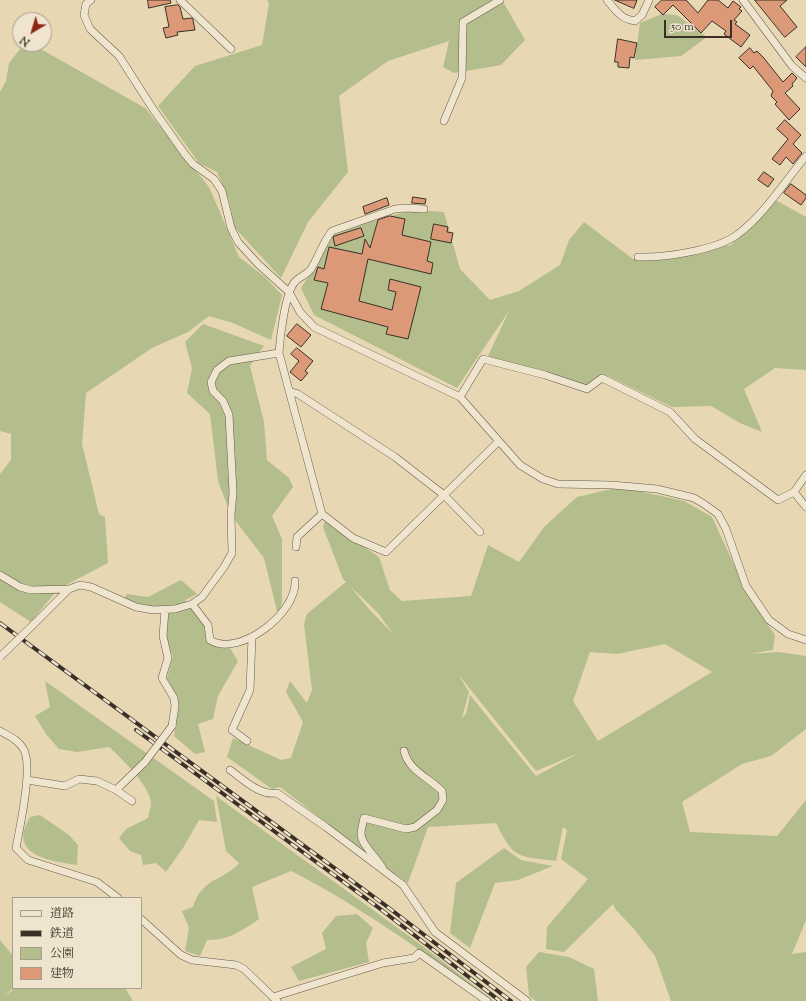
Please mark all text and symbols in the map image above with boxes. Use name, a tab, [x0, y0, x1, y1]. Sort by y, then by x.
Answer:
north arrow	[12, 12, 52, 52]
scale bar	[666, 12, 734, 38]
text: 50 m	[671, 18, 694, 36]
text: N	[17, 32, 34, 50]
legend	[12, 897, 142, 989]
text: 道路	[50, 905, 74, 923]
text: 鉄道	[50, 925, 74, 943]
text: 公園	[50, 945, 74, 963]
text: 建物	[50, 965, 74, 983]

